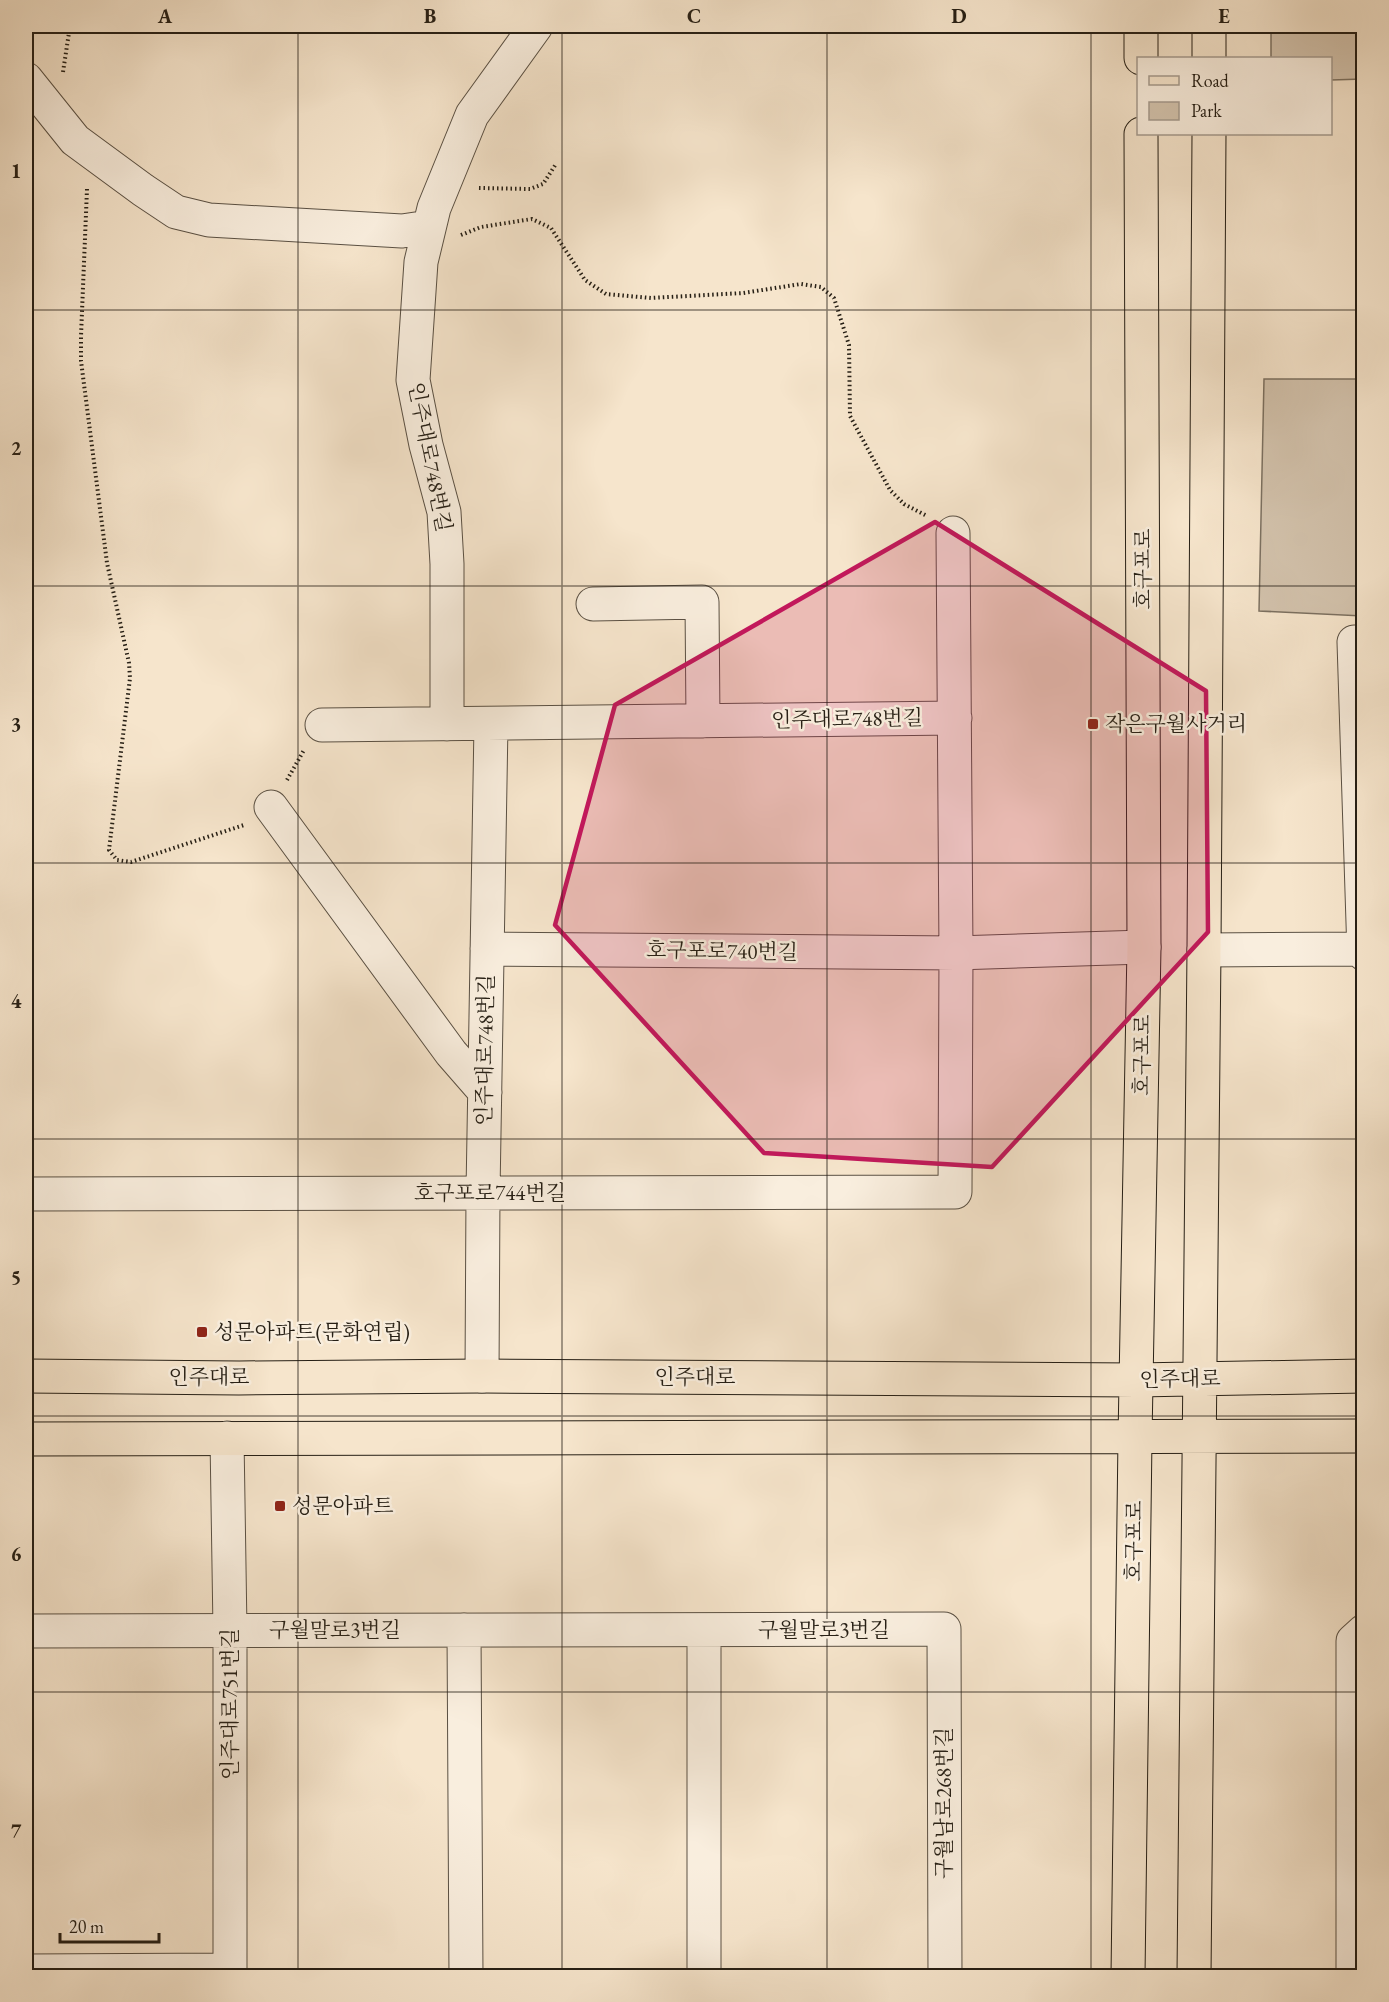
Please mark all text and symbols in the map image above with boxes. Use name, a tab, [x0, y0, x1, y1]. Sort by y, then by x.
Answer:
text: A	[157, 3, 173, 29]
text: B	[424, 3, 436, 29]
text: C	[687, 3, 701, 29]
text: D	[951, 3, 967, 29]
text: E	[1218, 3, 1230, 29]
legend	[1137, 57, 1332, 135]
text: Road	[1191, 69, 1230, 92]
text: Park	[1191, 99, 1222, 122]
text: 1	[11, 158, 21, 184]
street label: 인주대로748번길	[403, 380, 458, 534]
text: 2	[11, 435, 22, 461]
street label: 호구포로	[1129, 528, 1156, 610]
street label: 인주대로748번길	[771, 704, 923, 733]
place label: 작은구월사거리	[1105, 710, 1247, 737]
text: 3	[11, 711, 21, 737]
marker: 작은구월사거리	[1086, 717, 1100, 731]
street label: 호구포로740번길	[646, 936, 798, 965]
street label: 인주대로748번길	[470, 974, 499, 1126]
text: 4	[11, 988, 22, 1014]
street label: 호구포로	[1127, 1014, 1156, 1096]
street label: 호구포로744번길	[414, 1179, 566, 1206]
text: 5	[11, 1264, 21, 1290]
place label: 성문아파트(문화연립)	[214, 1318, 410, 1345]
marker: 성문아파트(문화연립)	[195, 1325, 209, 1339]
street label: 인주대로	[168, 1363, 250, 1390]
street label: 인주대로	[654, 1363, 736, 1390]
street label: 인주대로	[1139, 1364, 1221, 1393]
place label: 성문아파트	[292, 1492, 393, 1519]
marker: 성문아파트	[273, 1499, 287, 1513]
street label: 호구포로	[1119, 1500, 1148, 1582]
text: 6	[11, 1541, 22, 1567]
street label: 구월말로3번길	[269, 1616, 401, 1643]
street label: 구월말로3번길	[758, 1616, 890, 1643]
street label: 인주대로751번길	[216, 1628, 243, 1780]
street label: 구월남로268번길	[930, 1727, 957, 1879]
text: 7	[11, 1818, 22, 1844]
scale bar	[60, 1906, 159, 1944]
text: 20 m	[69, 1915, 104, 1938]

